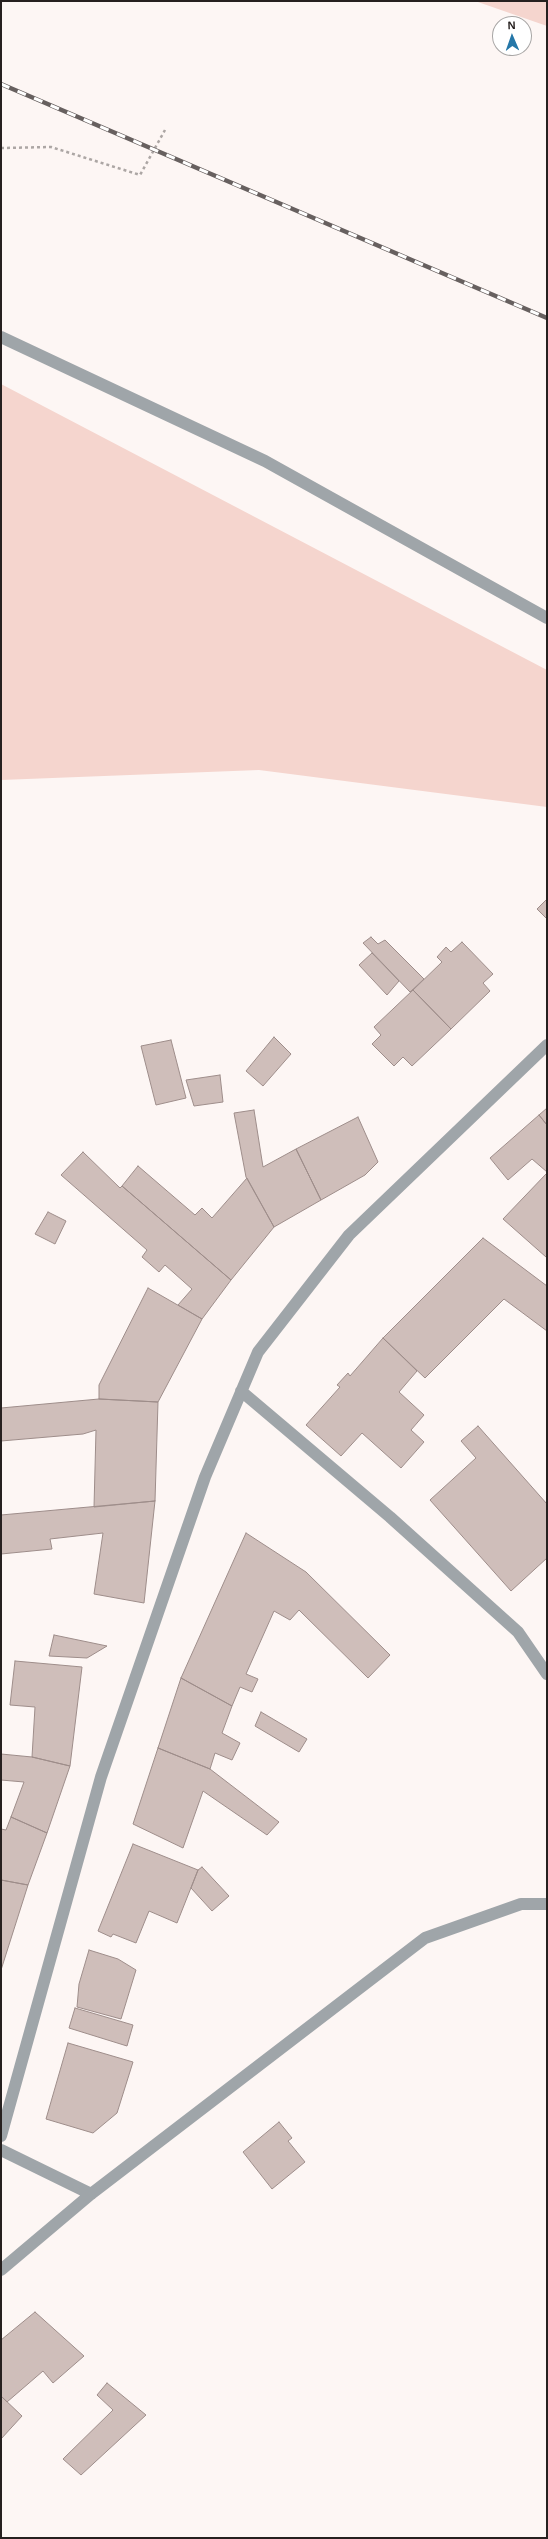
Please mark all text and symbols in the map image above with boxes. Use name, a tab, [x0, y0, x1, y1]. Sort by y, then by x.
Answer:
north arrow	[492, 16, 532, 56]
text: N	[507, 19, 516, 31]

